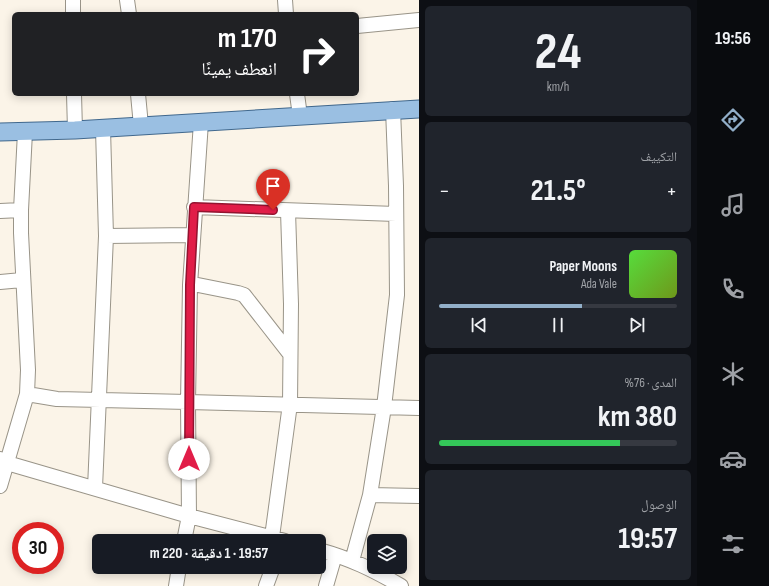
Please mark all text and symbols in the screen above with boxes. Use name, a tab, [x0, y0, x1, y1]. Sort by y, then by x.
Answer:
text: 24	[535, 21, 581, 84]
text: 170 m	[218, 22, 277, 55]
icon: right	[291, 28, 343, 80]
text: 19:56	[715, 28, 751, 49]
text: انعطف يمينًا	[202, 59, 277, 80]
text: km/h	[547, 79, 569, 95]
icon: directions	[719, 106, 747, 134]
text: التكييف	[641, 149, 677, 165]
pin	[256, 169, 290, 210]
text: 21.5°	[530, 173, 586, 209]
icon: arrive	[262, 175, 284, 197]
text: −	[439, 178, 450, 205]
text: +	[666, 178, 677, 205]
icon: music	[719, 191, 747, 219]
text: Paper Moons	[549, 257, 617, 276]
icon: phone	[719, 275, 747, 303]
text: Ada Vale	[581, 276, 617, 292]
icon: previous	[468, 314, 490, 336]
icon: pause	[547, 314, 569, 336]
icon: next	[626, 314, 648, 336]
icon: climate	[719, 360, 747, 388]
text: المدى · 76%	[625, 375, 677, 391]
text: 380 km	[598, 399, 677, 435]
position arrow	[168, 438, 210, 480]
icon: car	[719, 445, 747, 473]
text: الوصول	[641, 497, 677, 513]
text: 19:57	[618, 521, 677, 557]
speed limit sign: 30	[12, 522, 64, 574]
icon: filters	[719, 530, 747, 558]
map controls	[367, 534, 407, 574]
button: layers	[367, 534, 407, 574]
text: 19:57 · 1 دقيقة · 220 m	[150, 544, 268, 563]

